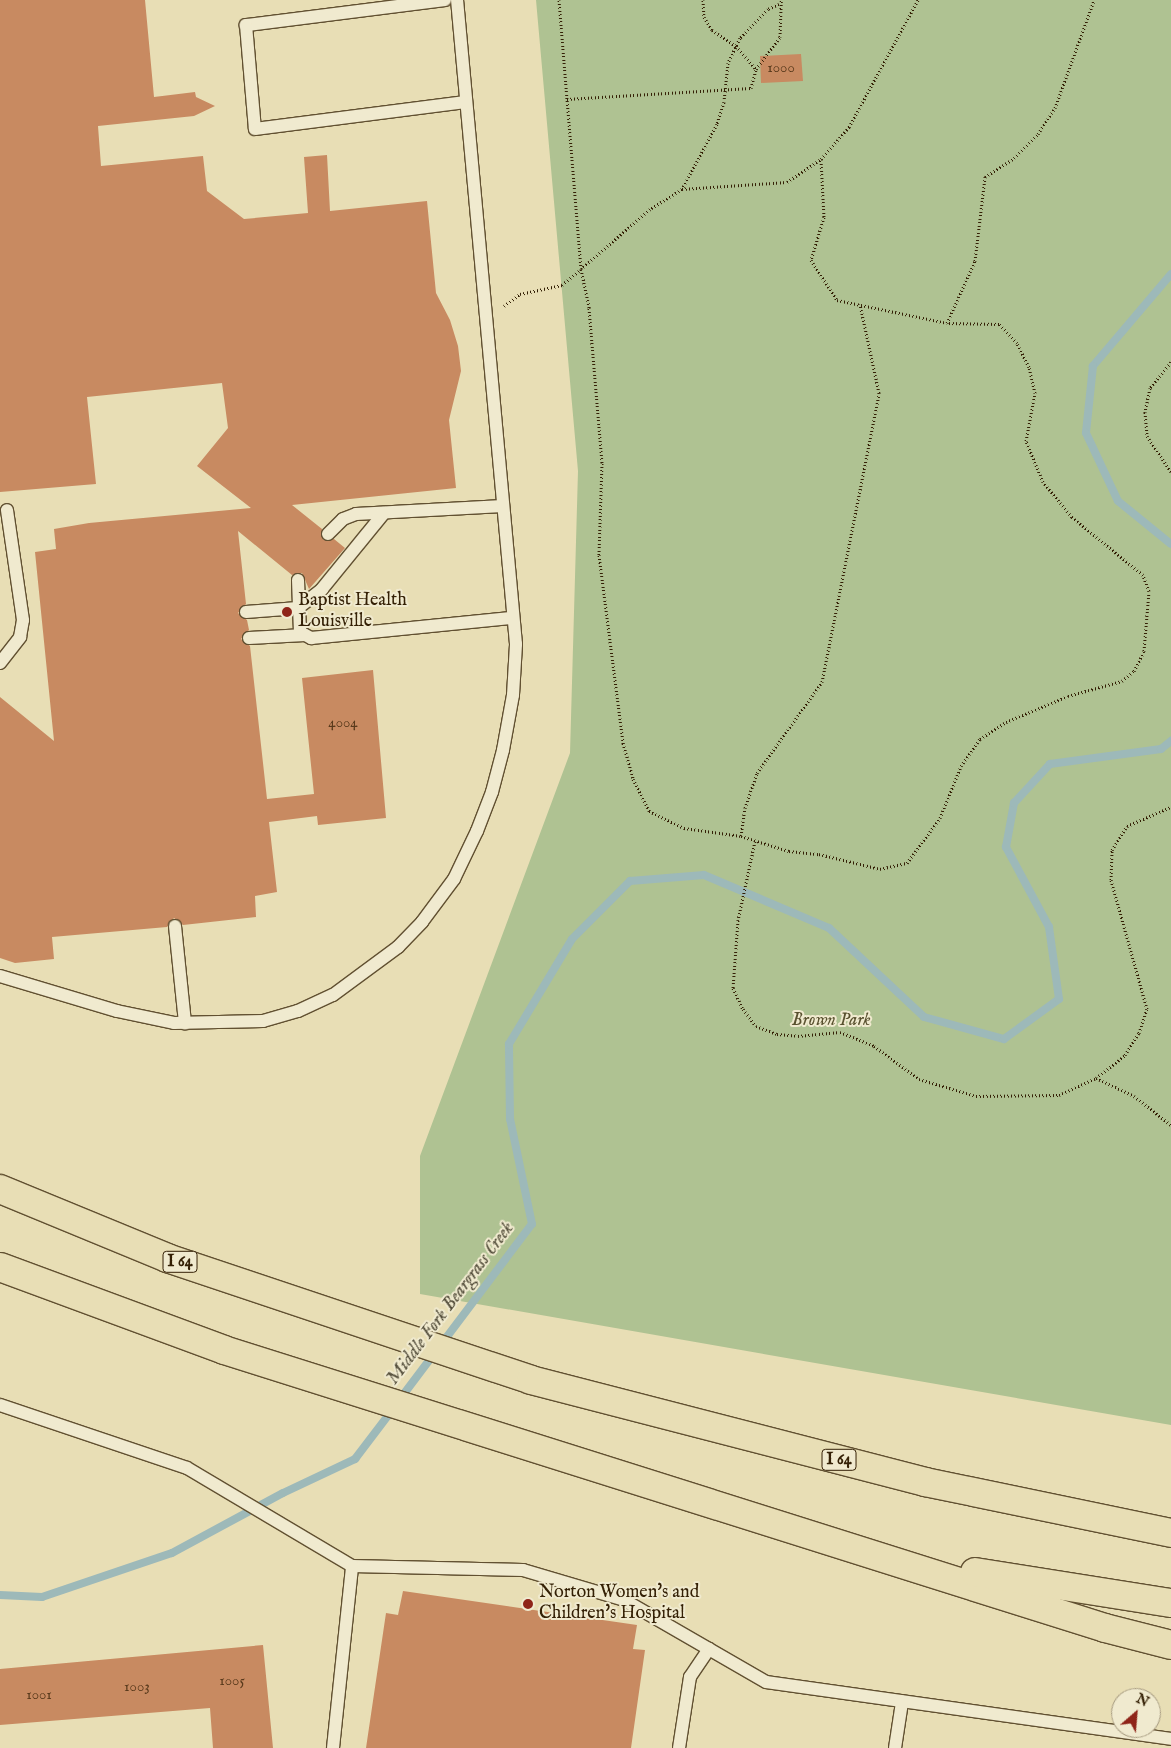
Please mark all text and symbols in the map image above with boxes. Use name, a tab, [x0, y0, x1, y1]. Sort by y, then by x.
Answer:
house number: 1000	[767, 59, 795, 77]
place label: Baptist Health Louisville	[298, 591, 407, 634]
marker: Baptist Health Louisville	[280, 605, 294, 619]
house number: 4004	[328, 714, 358, 732]
park label: Brown Park	[791, 1010, 871, 1032]
water label: Middle Fork Beargrass Creek	[382, 1218, 520, 1390]
road number: I 64	[162, 1248, 198, 1276]
road number: I 64	[822, 1446, 856, 1474]
place label: Norton Women's and Children's Hospital	[539, 1583, 699, 1626]
marker: Norton Women's and Children's Hospital	[521, 1597, 535, 1611]
house number: 1005	[219, 1672, 245, 1690]
house number: 1003	[124, 1678, 150, 1696]
house number: 1001	[26, 1686, 52, 1704]
north arrow	[1111, 1688, 1161, 1738]
text: N	[1133, 1690, 1152, 1711]

